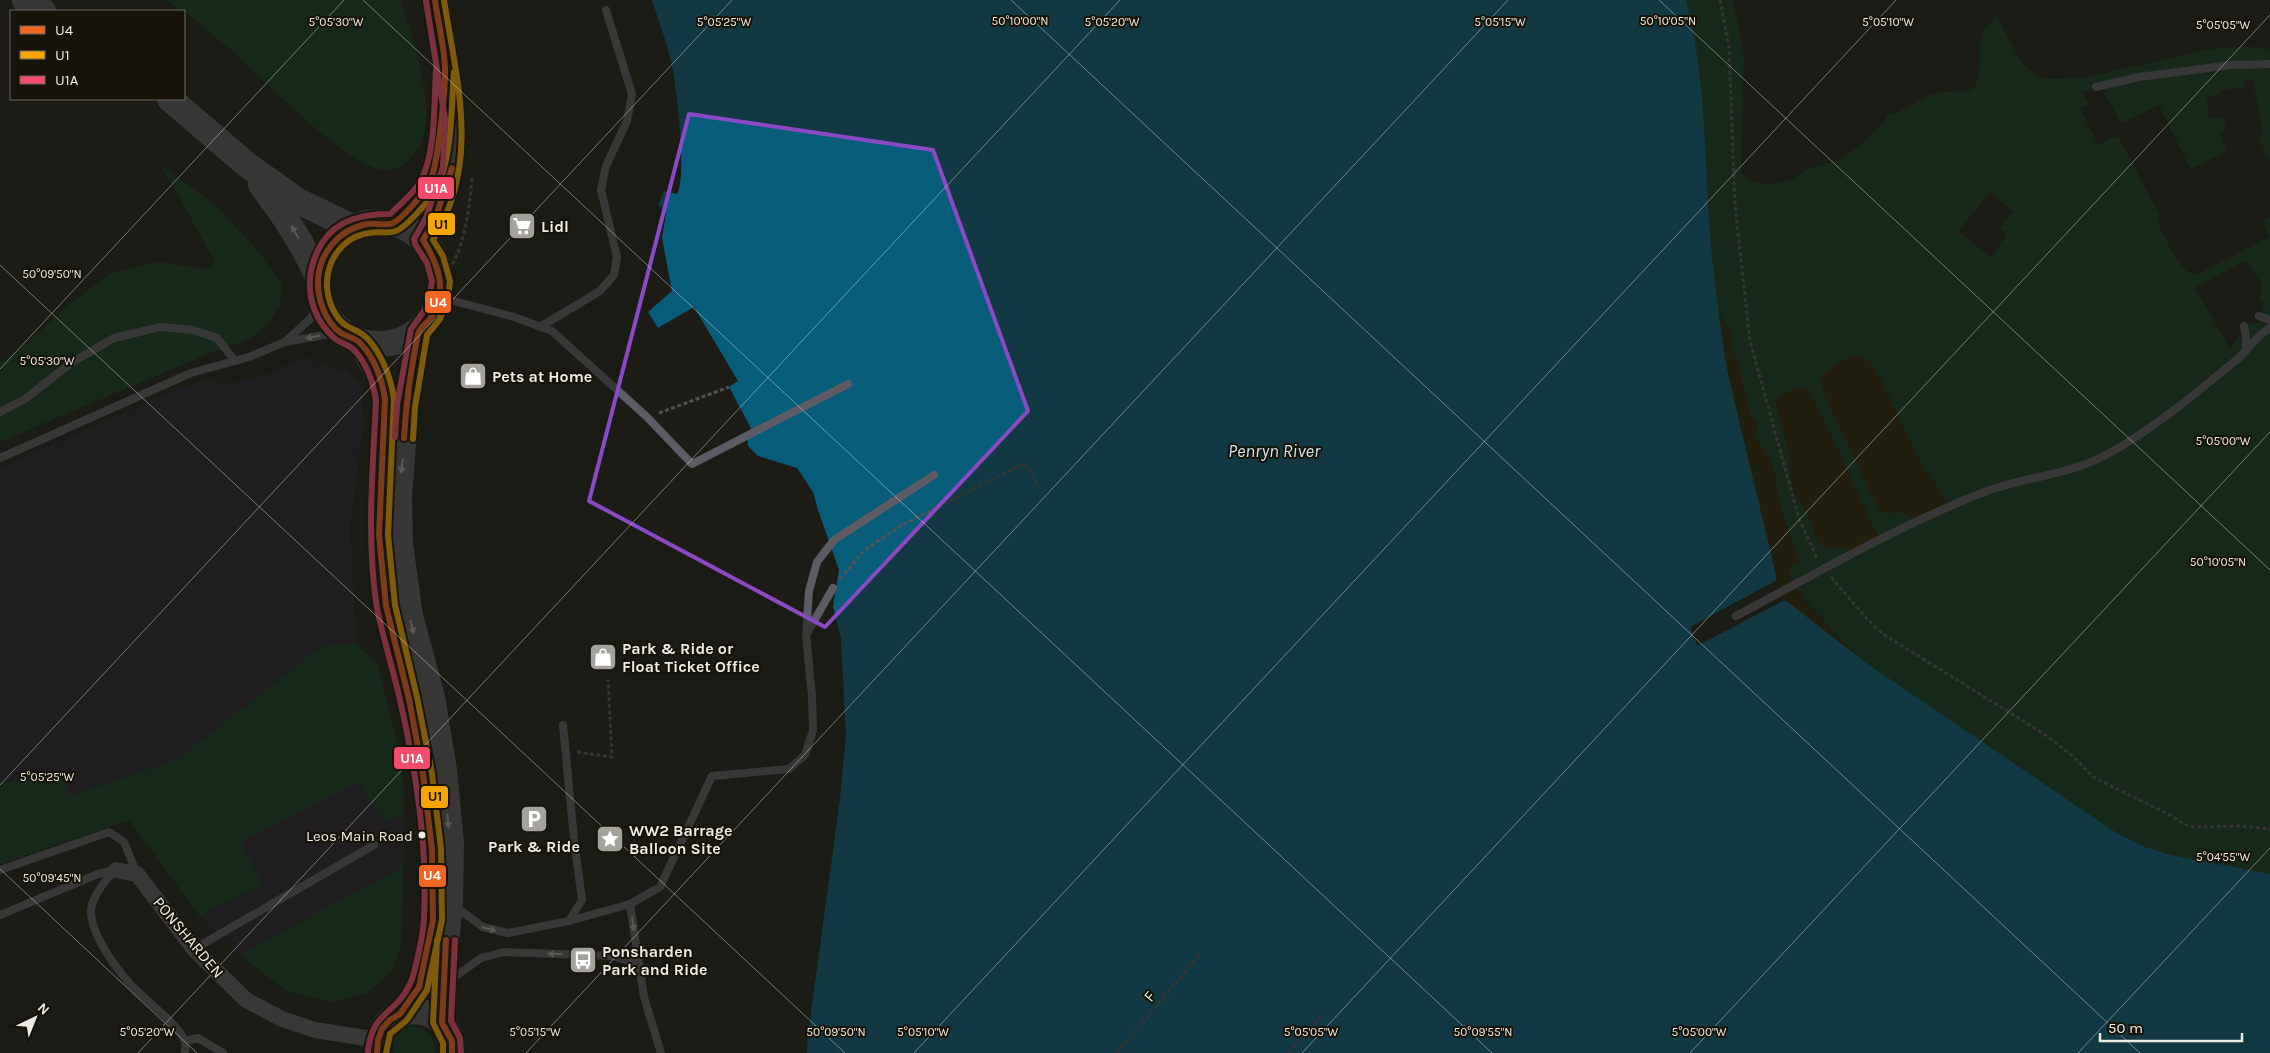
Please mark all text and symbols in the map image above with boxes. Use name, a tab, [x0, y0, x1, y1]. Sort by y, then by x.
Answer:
legend	[10, 10, 185, 100]
text: 50°10'00"N	[992, 14, 1048, 28]
text: 50°10'05"N	[1640, 14, 1696, 28]
text: 5°05'30"W	[309, 15, 364, 29]
text: 5°05'25"W	[697, 15, 752, 29]
text: 5°05'20"W	[1085, 15, 1140, 29]
text: 5°05'15"W	[1474, 15, 1526, 29]
text: 5°05'10"W	[1862, 15, 1914, 29]
text: 5°05'05"W	[2196, 18, 2251, 32]
text: U4	[55, 21, 74, 39]
text: U1	[55, 46, 70, 64]
text: U1A	[55, 71, 79, 89]
line badge: U1A	[417, 176, 455, 200]
text: U1A	[424, 180, 448, 197]
supermarket icon: Lidl	[507, 211, 537, 241]
line badge: U1	[427, 212, 456, 236]
text: U1	[434, 216, 448, 233]
place label: Lidl	[541, 217, 569, 236]
one-way arrow	[290, 225, 299, 238]
text: 50°09'50"N	[22, 267, 82, 281]
line badge: U4	[424, 290, 452, 314]
text: U4	[429, 294, 448, 311]
one-way arrow	[305, 333, 321, 341]
text: 5°05'30"W	[20, 354, 75, 368]
shop icon: Pets at Home	[458, 361, 488, 391]
place label: Pets at Home	[492, 367, 592, 386]
text: 5°05'00"W	[2195, 434, 2251, 448]
water label: Penryn River	[1228, 440, 1321, 462]
one-way arrow	[398, 458, 406, 474]
text: 50°10'05"N	[2190, 555, 2246, 569]
one-way arrow	[409, 619, 417, 634]
place label: Park & Ride or Float Ticket Office	[622, 639, 760, 676]
shop icon: Park & Ride or Float Ticket Office	[588, 642, 618, 672]
line badge: U1A	[393, 746, 431, 770]
text: U1A	[400, 750, 424, 767]
text: 5°05'25"W	[20, 770, 75, 784]
line badge: U1	[420, 785, 449, 809]
text: U1	[428, 788, 442, 805]
parking icon: Park & Ride	[519, 804, 549, 834]
one-way arrow	[445, 813, 453, 829]
place label: WW2 Barrage Balloon Site	[629, 821, 732, 858]
place icon: WW2 Barrage Balloon Site	[595, 824, 625, 854]
place label: Leos Main Road	[306, 827, 413, 845]
marker: Leos Main Road	[417, 830, 427, 840]
place label: Park & Ride	[488, 837, 580, 856]
text: 5°04'55"W	[2196, 850, 2250, 864]
line badge: U4	[418, 864, 447, 888]
text: U4	[423, 867, 442, 884]
text: 50°09'45"N	[22, 871, 82, 885]
street label: PONSHARDEN	[149, 893, 228, 982]
one-way arrow	[629, 916, 637, 932]
one-way arrow	[482, 925, 497, 933]
place label: Ponsharden Park and Ride	[602, 942, 708, 979]
bus stop icon: Ponsharden Park and Ride	[568, 945, 598, 975]
one-way arrow	[547, 950, 563, 958]
street label: F	[1139, 987, 1159, 1006]
north arrow	[10, 993, 60, 1043]
text: N	[34, 999, 53, 1019]
scale bar	[2100, 1010, 2242, 1042]
text: 50 m	[2108, 1019, 2143, 1037]
text: 5°05'20"W	[120, 1025, 175, 1039]
text: 5°05'15"W	[509, 1025, 561, 1039]
text: 50°09'50"N	[806, 1025, 866, 1039]
text: 5°05'10"W	[897, 1025, 949, 1039]
text: 5°05'05"W	[1284, 1025, 1339, 1039]
text: 50°09'55"N	[1453, 1025, 1513, 1039]
text: 5°05'00"W	[1671, 1025, 1727, 1039]

